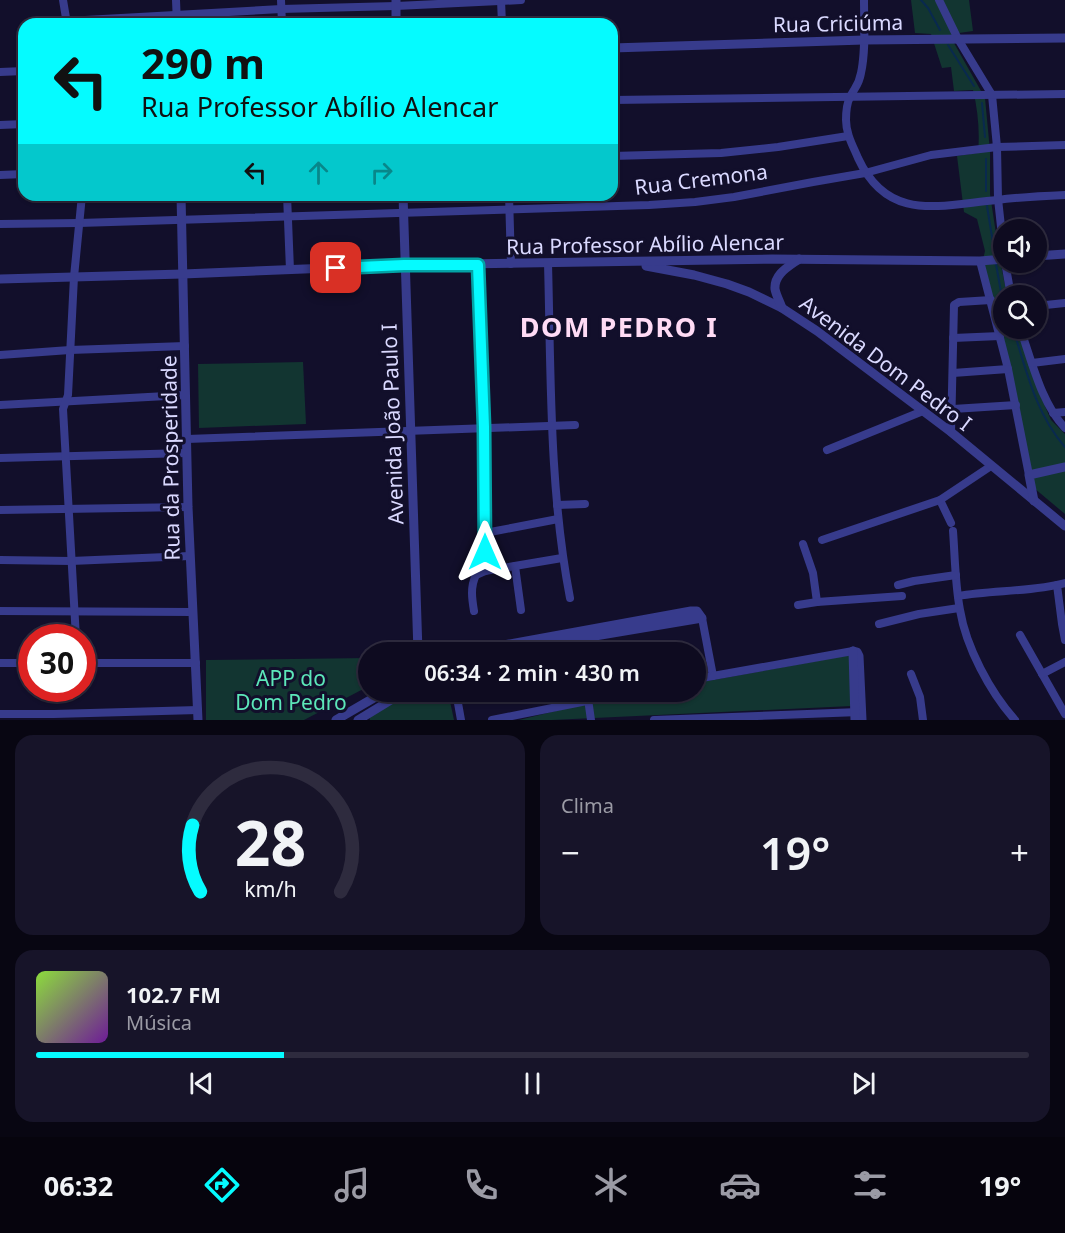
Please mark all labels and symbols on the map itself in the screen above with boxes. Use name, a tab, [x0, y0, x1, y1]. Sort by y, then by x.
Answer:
street label: Rua Criciúma	[772, 8, 904, 38]
street label: Rua Cremona	[633, 157, 769, 201]
street label: Rua Professor Abílio Alencar	[506, 228, 785, 260]
pin	[310, 242, 361, 293]
street label: Avenida Dom Pedro I	[794, 289, 978, 437]
district label: DOM PEDRO I	[520, 308, 718, 345]
street label: Avenida João Paulo I	[375, 323, 409, 525]
street label: Rua da Prosperidade	[154, 355, 186, 561]
position arrow	[453, 520, 517, 584]
speed limit sign: 30	[18, 624, 96, 702]
park label: APP do Dom Pedro	[235, 664, 347, 716]

